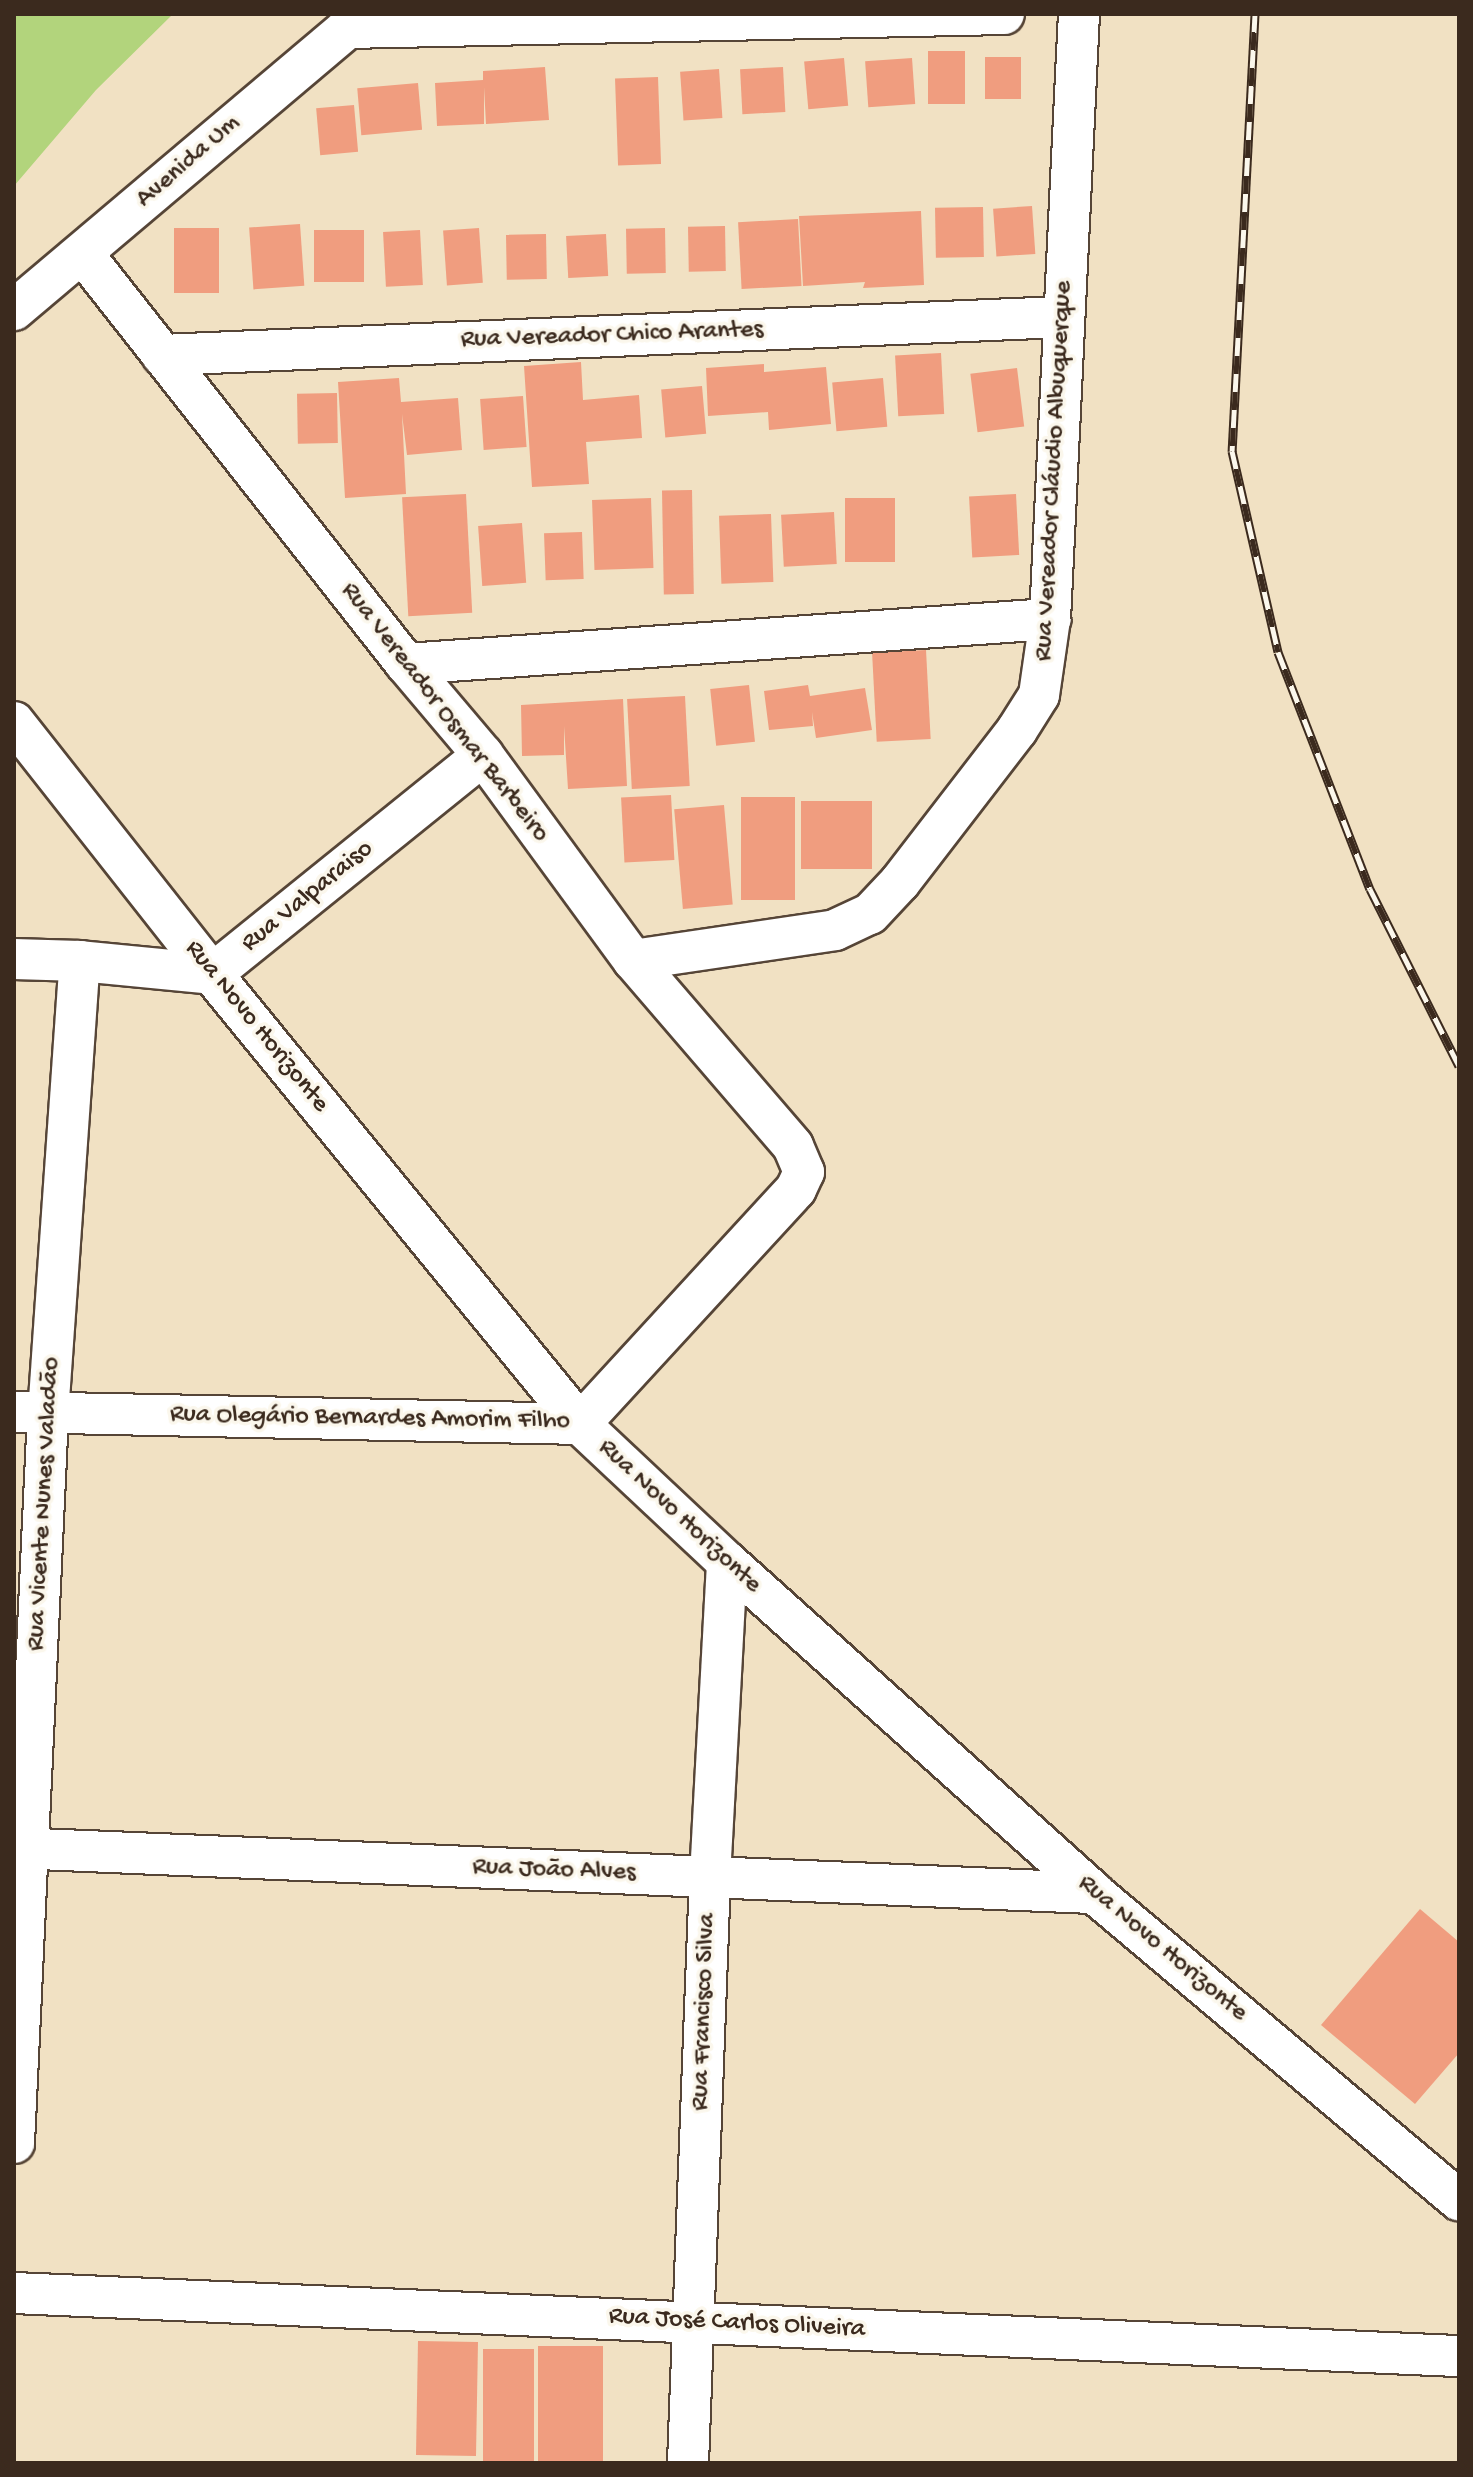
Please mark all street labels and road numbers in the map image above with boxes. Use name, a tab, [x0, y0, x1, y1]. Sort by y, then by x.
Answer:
street label: Avenida Um	[131, 108, 247, 216]
street label: Rua Vereador Cláudio Albuquerque	[1029, 280, 1081, 662]
street label: Rua Vereador Chico Arantes	[460, 315, 764, 357]
street label: Rua Vereador Osmar Barbeiro	[333, 577, 555, 849]
street label: Rua Valparaiso	[236, 834, 380, 960]
street label: Rua Novo Horizonte	[177, 935, 335, 1119]
street label: Rua Vicente Nunes Valadão	[22, 1356, 68, 1652]
street label: Rua Olegário Bernardes Amorim Filho	[170, 1400, 570, 1438]
street label: Rua Novo Horizonte	[591, 1433, 767, 1601]
street label: Rua João Alves	[472, 1853, 636, 1889]
street label: Rua Novo Horizonte	[1071, 1869, 1253, 2029]
street label: Rua Francisco Silva	[686, 1913, 724, 2111]
street label: Rua José Carlos Oliveira	[608, 2302, 866, 2346]

